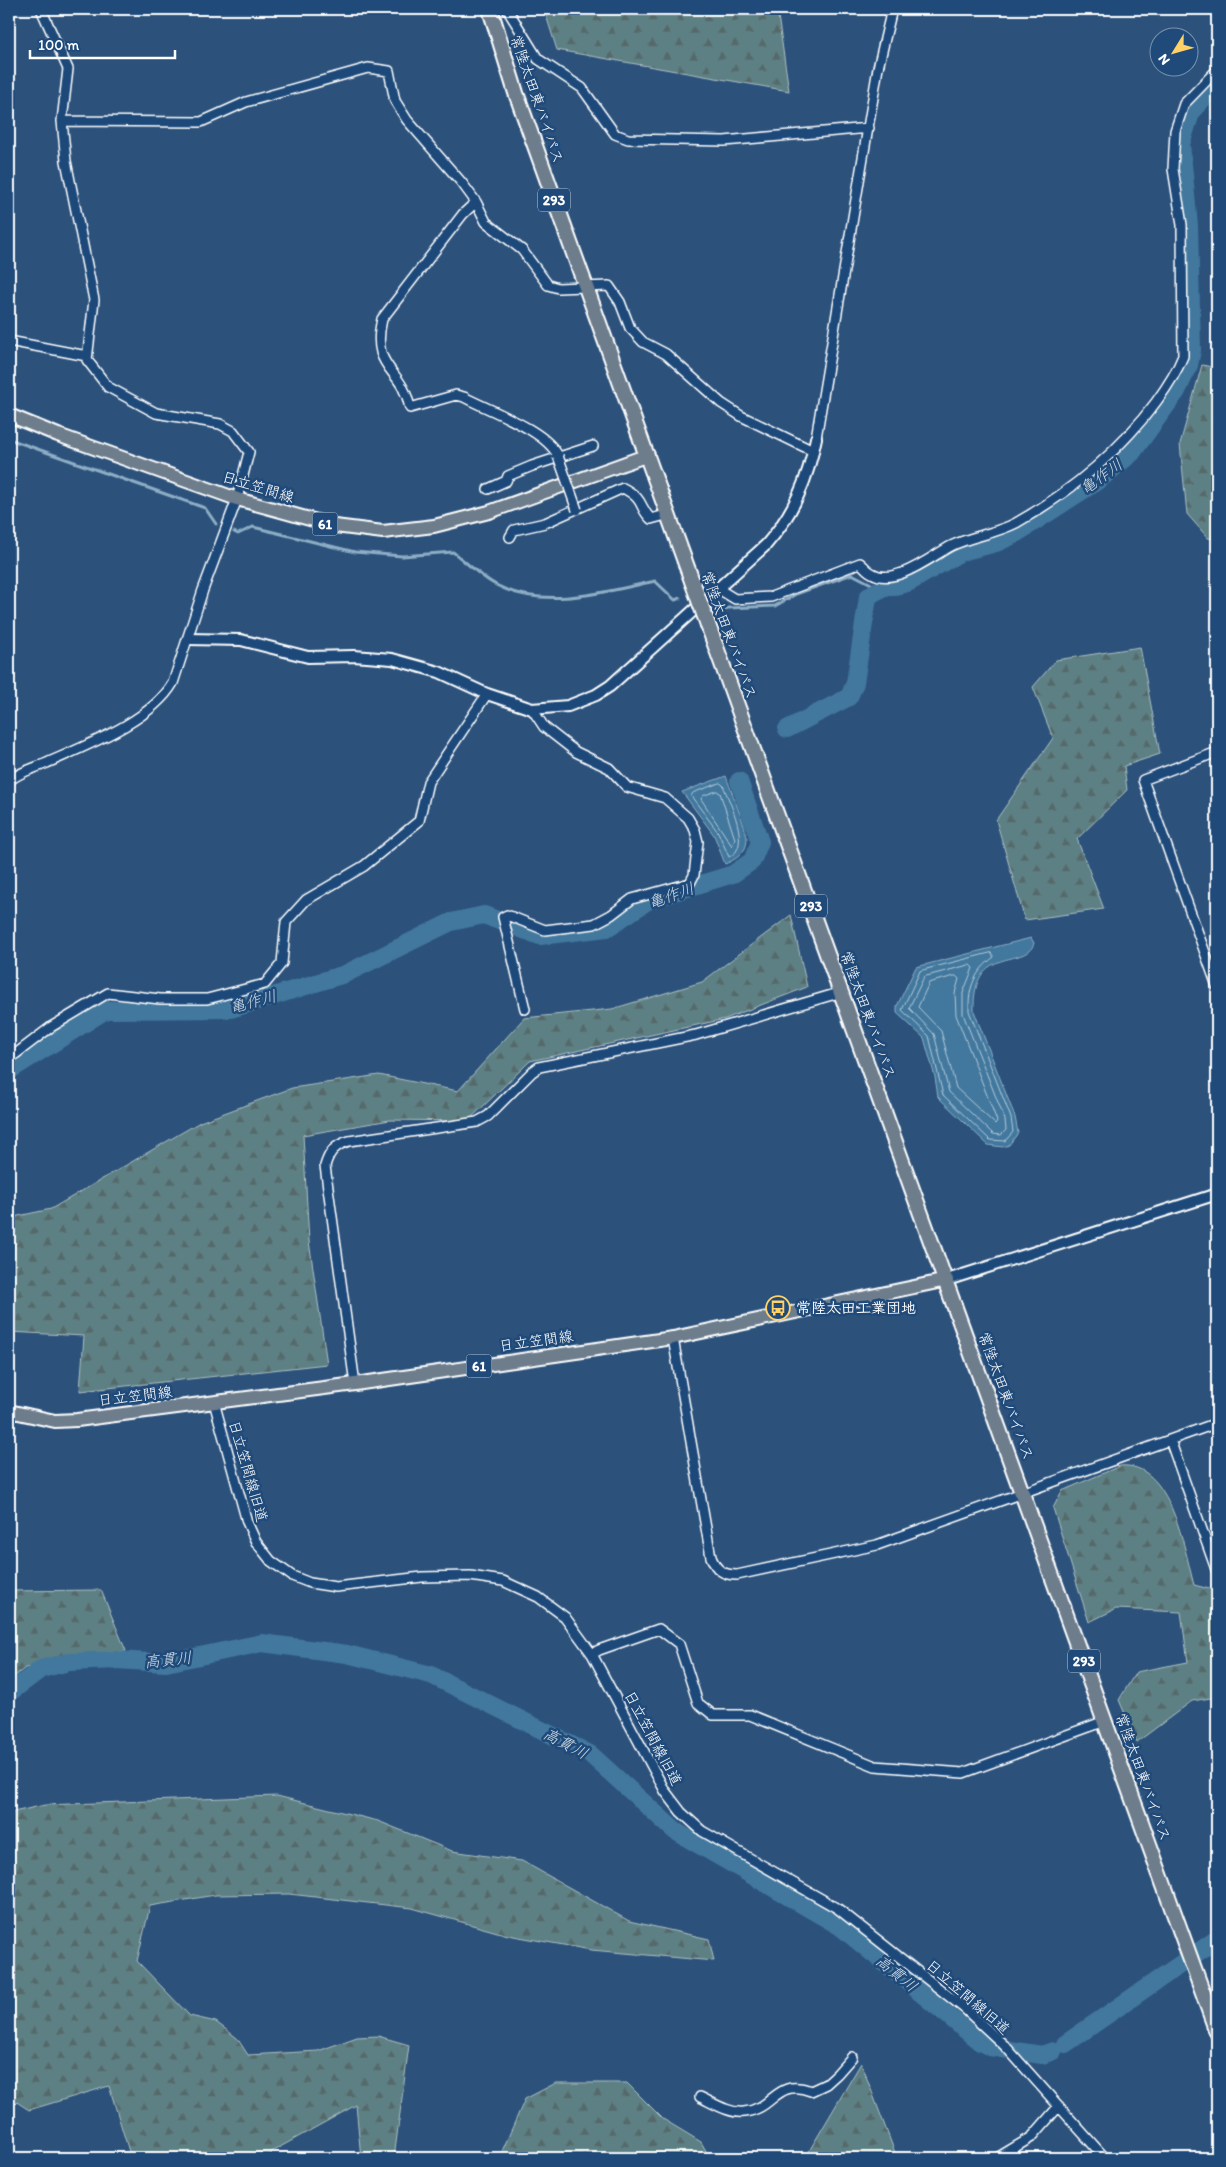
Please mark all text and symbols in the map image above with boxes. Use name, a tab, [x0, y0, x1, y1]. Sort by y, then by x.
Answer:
scale bar	[30, 28, 175, 60]
north arrow	[1148, 28, 1198, 78]
street label: 常陸太田東バイパス	[507, 32, 567, 166]
text: 100 m	[38, 36, 80, 54]
text: N	[1154, 51, 1174, 68]
road number: 293	[538, 188, 570, 212]
water label: 亀作川	[1076, 455, 1126, 498]
street label: 日立笠間線	[219, 467, 297, 507]
road number: 61	[312, 512, 338, 536]
street label: 常陸太田東バイパス	[698, 569, 760, 701]
water label: 亀作川	[645, 878, 697, 913]
road number: 293	[795, 894, 827, 918]
street label: 常陸太田東バイパス	[837, 949, 899, 1081]
water label: 亀作川	[227, 986, 279, 1017]
bus stop icon: 常陸太田工業団地	[765, 1295, 791, 1321]
place label: 常陸太田工業団地	[796, 1299, 916, 1317]
street label: 日立笠間線	[498, 1327, 574, 1355]
street label: 常陸太田東バイパス	[975, 1330, 1037, 1462]
road number: 61	[466, 1354, 492, 1378]
street label: 日立笠間線	[97, 1382, 173, 1410]
street label: 日立笠間線旧道	[225, 1418, 271, 1524]
water label: 高貫川	[143, 1648, 193, 1671]
road number: 293	[1068, 1650, 1100, 1672]
street label: 日立笠間線旧道	[620, 1687, 686, 1789]
street label: 常陸太田東バイパス	[1112, 1711, 1174, 1843]
water label: 高貫川	[540, 1724, 591, 1763]
water label: 高貫川	[872, 1951, 921, 1996]
street label: 日立笠間線旧道	[922, 1956, 1014, 2038]

